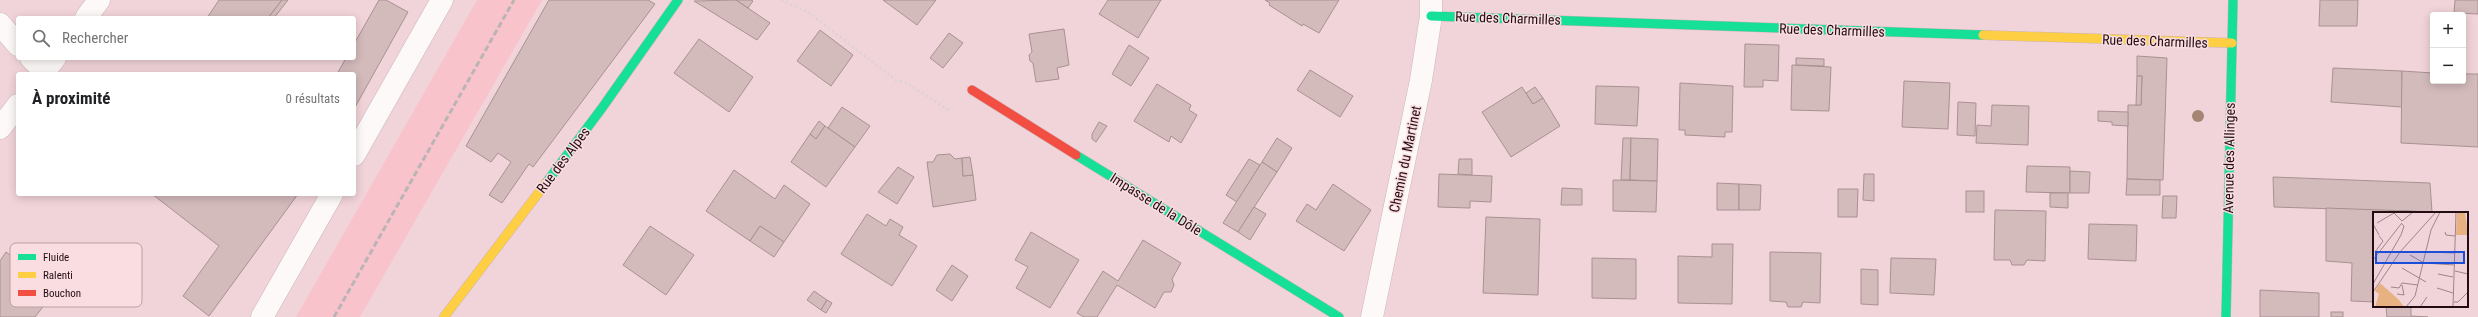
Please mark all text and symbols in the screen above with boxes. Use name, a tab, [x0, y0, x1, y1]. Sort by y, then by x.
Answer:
street label: Rue des Charmilles	[1455, 8, 1561, 28]
map controls	[2430, 12, 2466, 84]
button: +	[2430, 12, 2466, 48]
search box	[16, 16, 356, 60]
street label: Rue des Charmilles	[1779, 20, 1885, 40]
icon: search	[30, 27, 52, 49]
text: Rechercher	[62, 29, 128, 47]
street label: Rue des Charmilles	[2102, 31, 2208, 51]
button: −	[2430, 48, 2466, 84]
text: À proximité	[32, 88, 110, 108]
text: 0 résultats	[286, 91, 340, 106]
street label: Avenue des Allinges	[2220, 102, 2238, 214]
street label: Chemin du Martinet	[1386, 104, 1424, 214]
street label: Rue des Alpes	[533, 124, 593, 196]
street label: Impasse de la Dôle	[1107, 169, 1205, 239]
inset map	[2373, 212, 2468, 307]
legend	[10, 243, 142, 307]
text: Fluide	[43, 251, 69, 264]
text: Ralenti	[43, 269, 73, 282]
text: Bouchon	[43, 287, 81, 300]

